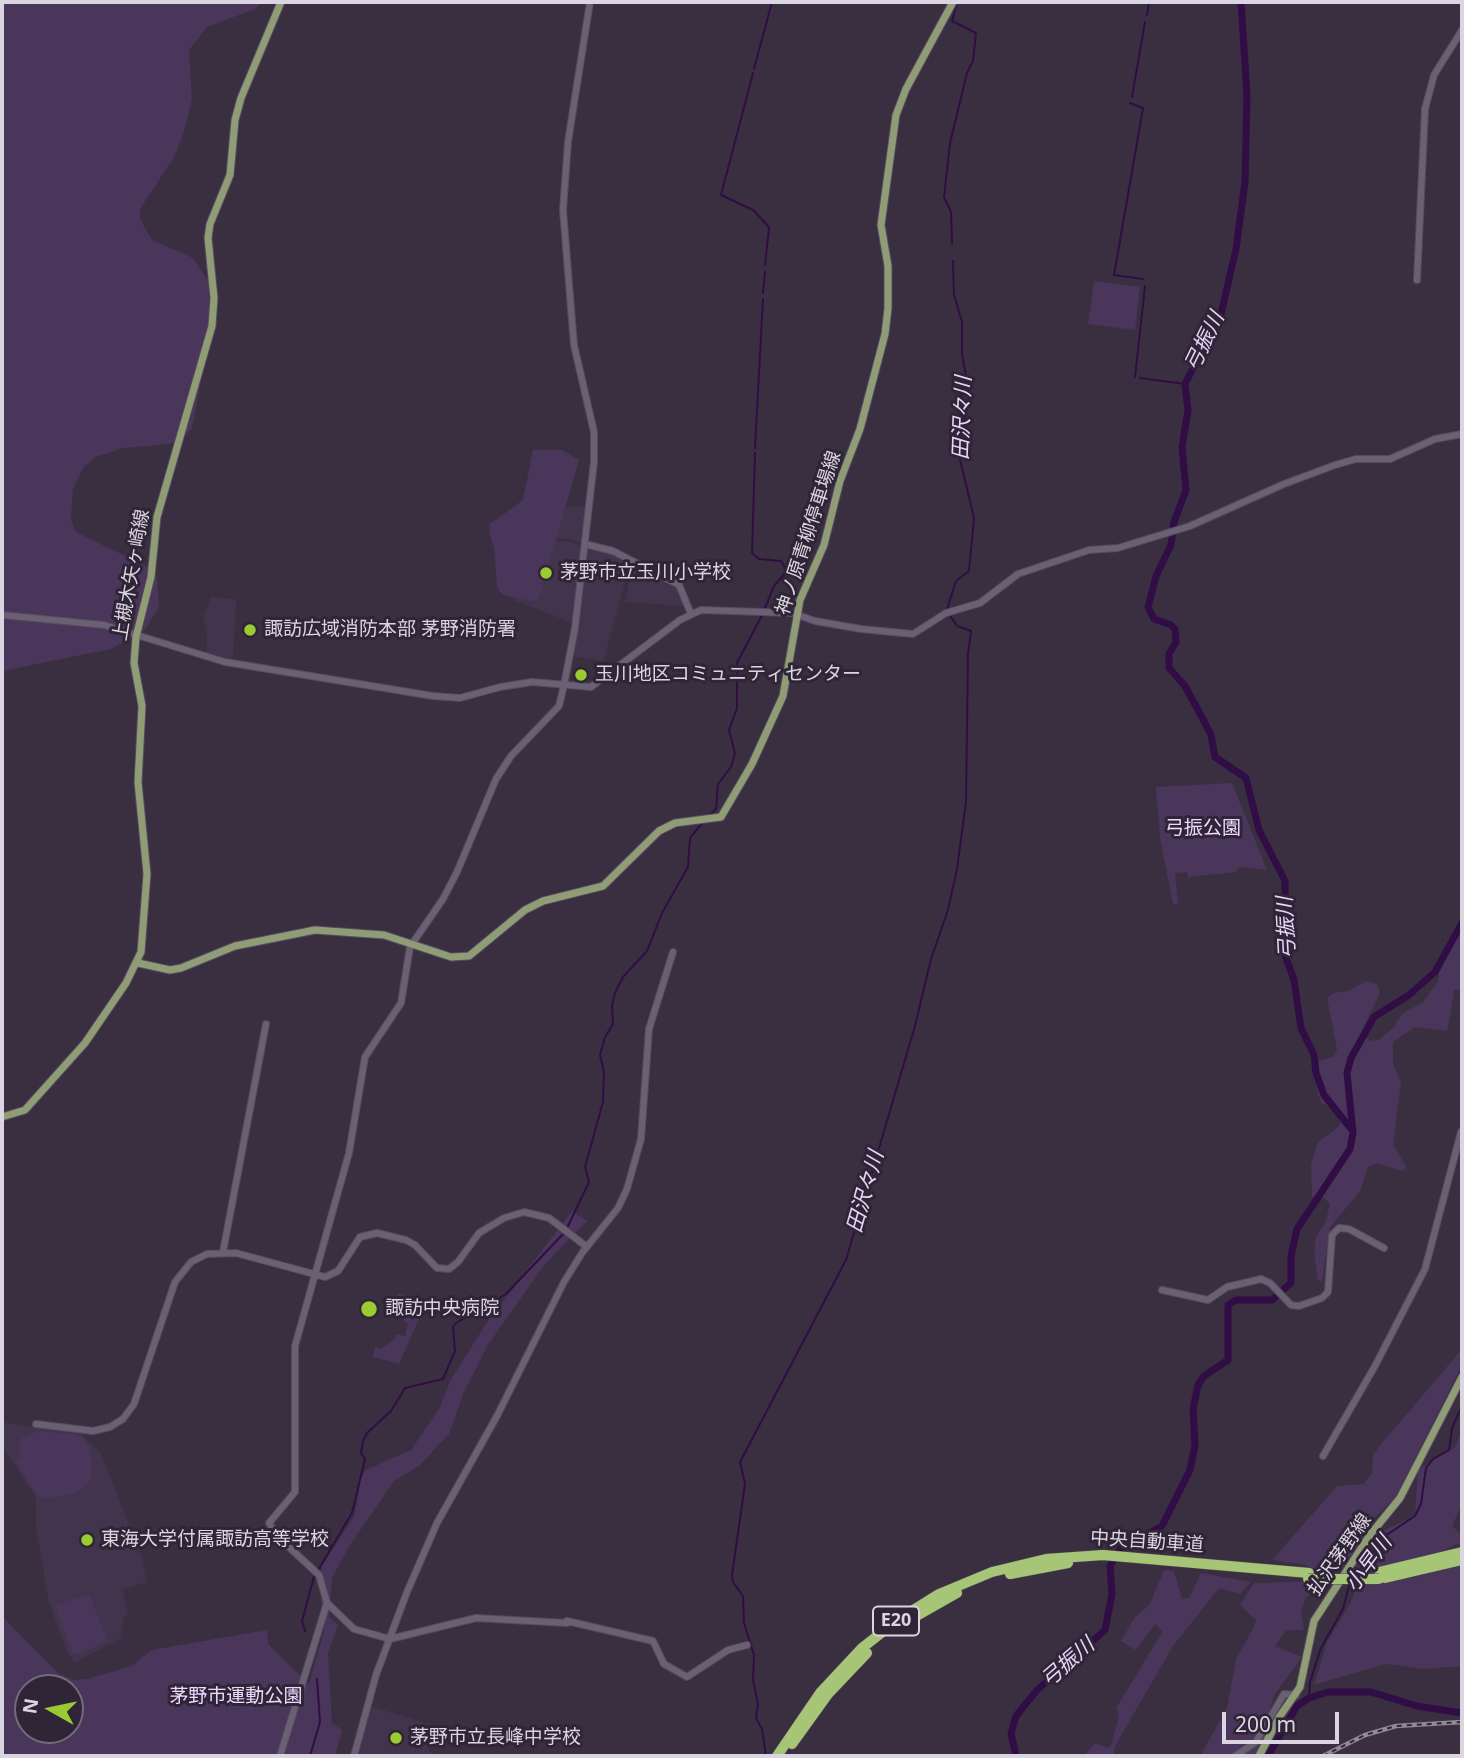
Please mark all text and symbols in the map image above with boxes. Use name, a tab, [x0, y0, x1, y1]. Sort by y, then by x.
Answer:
water label: 弓振川	[1180, 308, 1230, 376]
water label: 田沢々川	[949, 376, 977, 460]
street label: 神ノ原青柳停車場線	[772, 448, 846, 618]
street label: 上槻木矢ヶ崎線	[109, 508, 155, 642]
place label: 茅野市立玉川小学校	[560, 562, 731, 584]
marker: 茅野市立玉川小学校	[538, 565, 554, 581]
place label: 諏訪広域消防本部 茅野消防署	[264, 619, 516, 641]
marker: 諏訪広域消防本部 茅野消防署	[242, 622, 258, 638]
place label: 玉川地区コミュニティセンター	[595, 664, 861, 686]
marker: 玉川地区コミュニティセンター	[573, 667, 589, 683]
park label: 弓振公園	[1165, 818, 1241, 840]
water label: 弓振川	[1273, 896, 1301, 960]
water label: 田沢々川	[842, 1148, 890, 1236]
place label: 諏訪中央病院	[385, 1298, 499, 1320]
marker: 諏訪中央病院	[359, 1299, 379, 1319]
street label: 払沢茅野線	[1303, 1510, 1377, 1600]
street label: 中央自動車道	[1089, 1527, 1205, 1557]
place label: 東海大学付属諏訪高等学校	[101, 1529, 329, 1551]
water label: 小早川	[1340, 1531, 1398, 1597]
marker: 東海大学付属諏訪高等学校	[79, 1532, 95, 1548]
road number: E20	[873, 1606, 919, 1636]
water label: 弓振川	[1036, 1633, 1100, 1693]
north arrow	[14, 1674, 84, 1744]
park label: 茅野市運動公園	[170, 1686, 302, 1708]
text: N	[16, 1696, 44, 1716]
scale bar	[1226, 1698, 1343, 1742]
text: 200 m	[1235, 1710, 1296, 1738]
place label: 茅野市立長峰中学校	[410, 1727, 581, 1749]
marker: 茅野市立長峰中学校	[388, 1730, 404, 1746]

